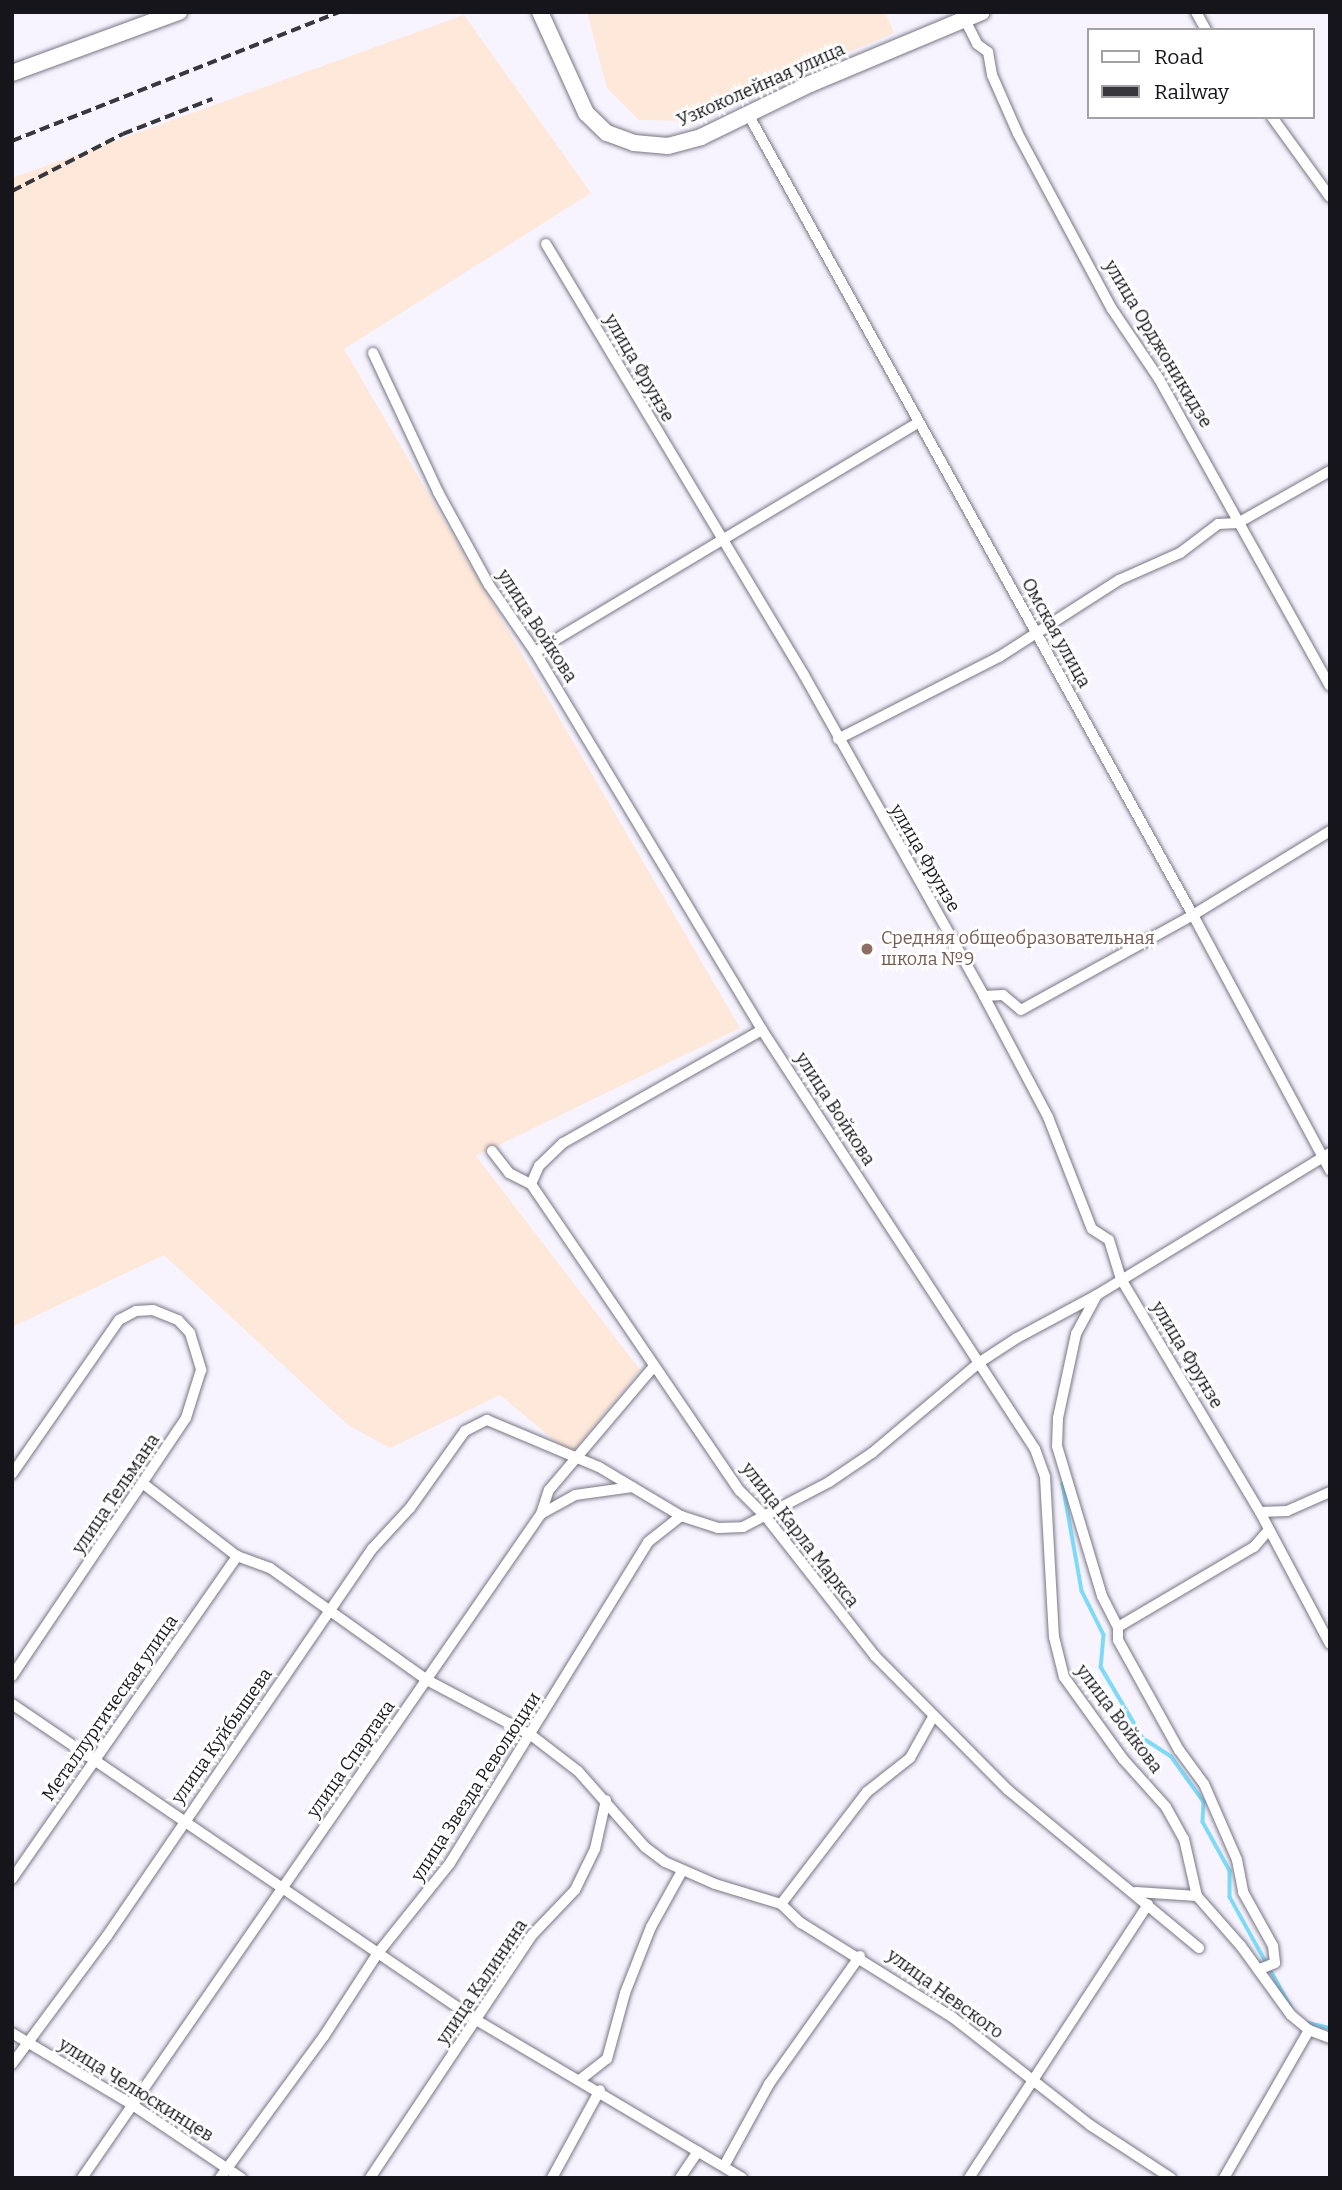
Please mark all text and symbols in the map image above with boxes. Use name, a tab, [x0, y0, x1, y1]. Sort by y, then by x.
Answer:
legend	[1086, 28, 1314, 119]
street label: Узкоколейная улица	[674, 38, 848, 132]
text: Road	[1154, 44, 1203, 70]
text: Railway	[1154, 79, 1229, 105]
street label: улица Орджоникидзе	[1099, 256, 1217, 432]
street label: улица Фрунзе	[599, 310, 679, 426]
street label: улица Войкова	[492, 565, 582, 687]
street label: Омская улица	[1017, 574, 1095, 692]
street label: улица Фрунзе	[885, 800, 965, 916]
place label: Средняя общеобразовательная школа №9	[881, 928, 1155, 970]
marker: Средняя общеобразовательная школа №9	[859, 941, 875, 957]
street label: улица Войкова	[790, 1048, 880, 1170]
street label: улица Фрунзе	[1147, 1298, 1227, 1412]
street label: улица Тельмана	[68, 1430, 164, 1558]
street label: улица Карла Маркса	[737, 1458, 863, 1612]
street label: Металлургическая улица	[37, 1611, 183, 1805]
street label: улица Войкова	[1071, 1660, 1167, 1778]
street label: улица Куйбышева	[167, 1664, 277, 1808]
street label: улица Звезда Революции	[407, 1688, 545, 1886]
street label: улица Спартака	[302, 1696, 400, 1822]
street label: улица Калинина	[432, 1915, 532, 2049]
street label: улица Невского	[883, 1945, 1007, 2043]
street label: улица Челюскинцев	[55, 2034, 217, 2146]

